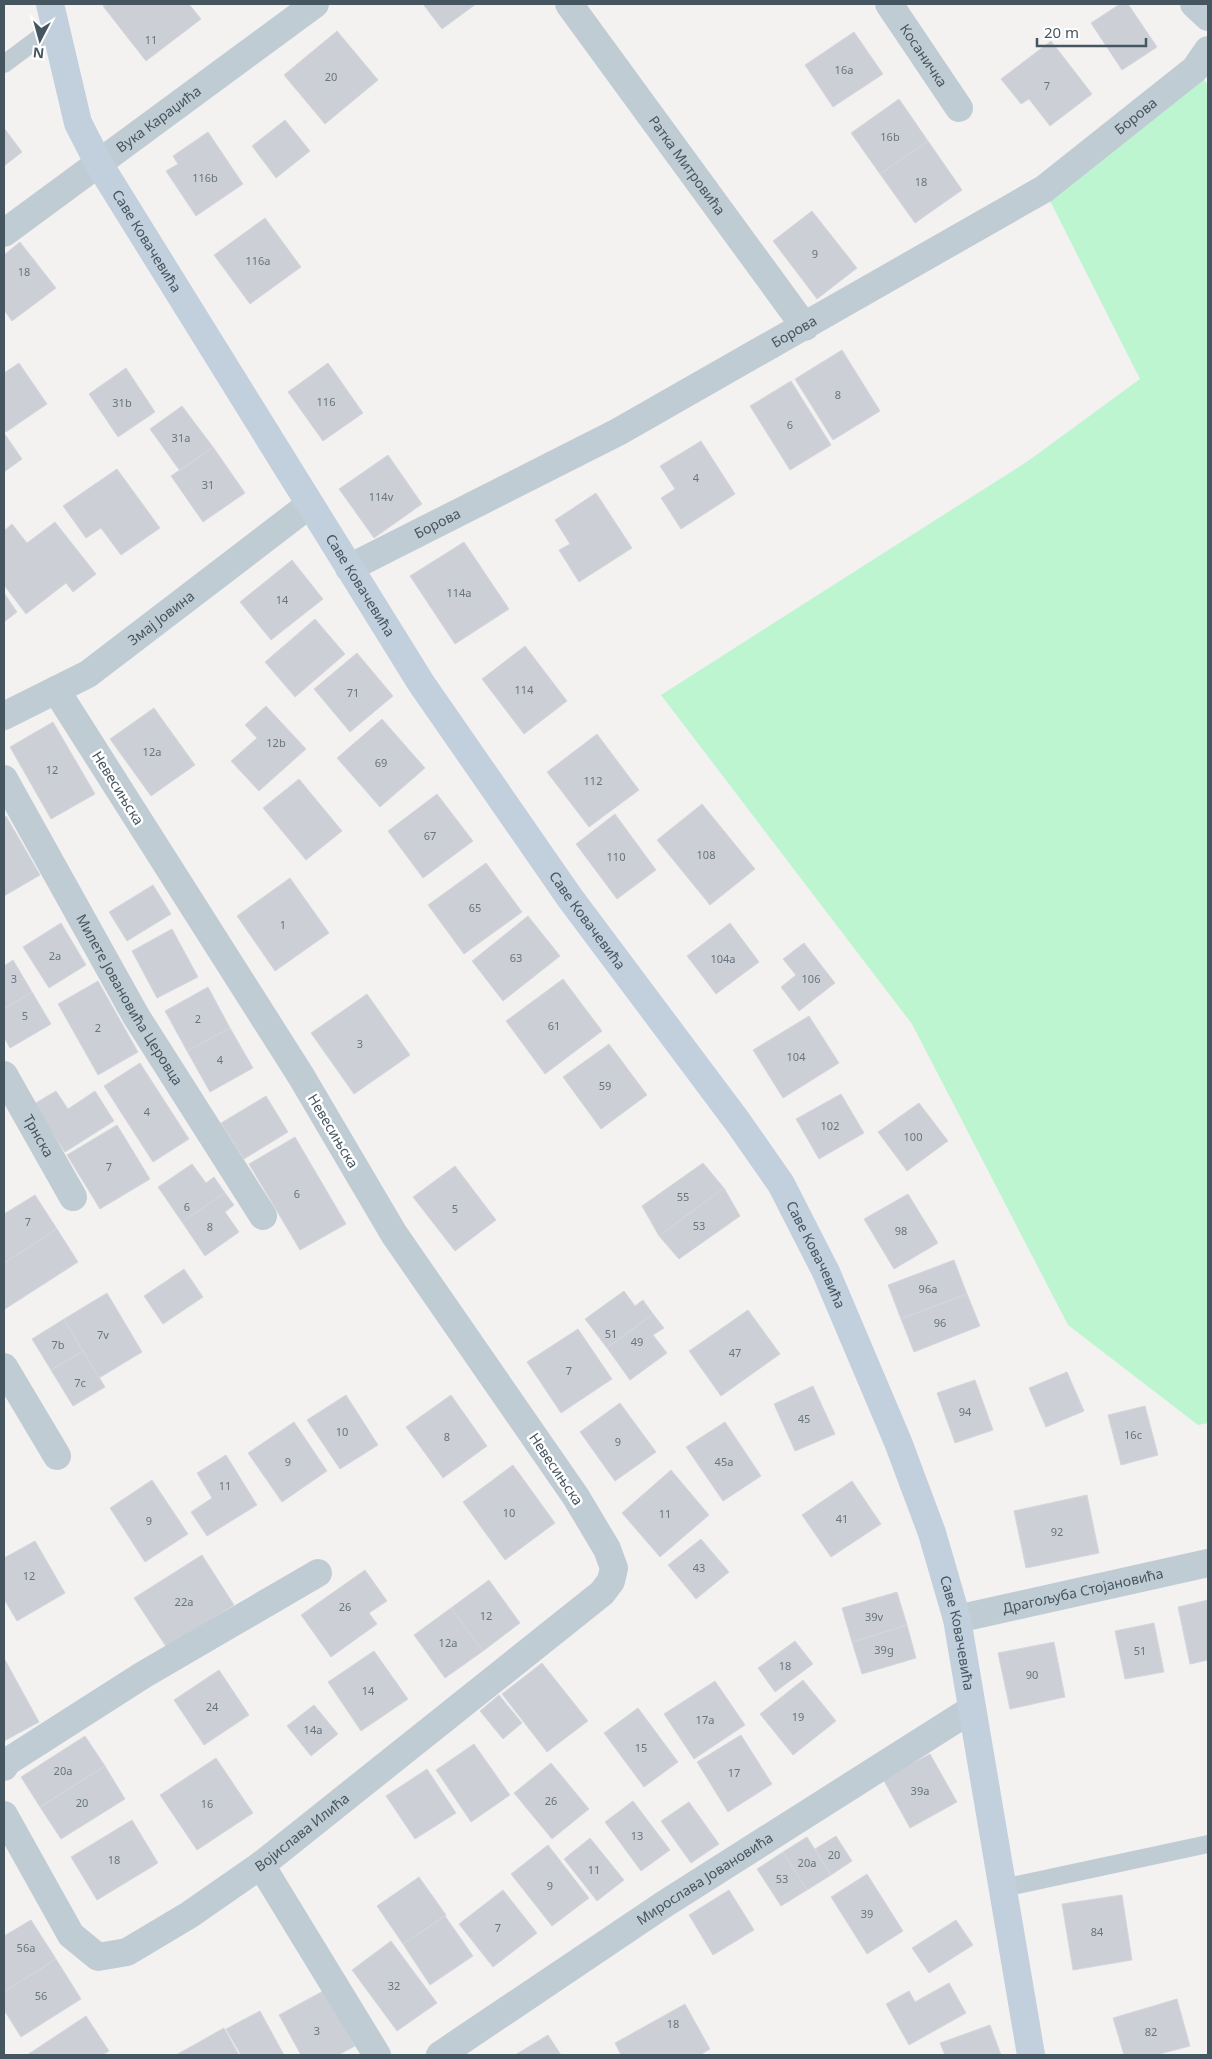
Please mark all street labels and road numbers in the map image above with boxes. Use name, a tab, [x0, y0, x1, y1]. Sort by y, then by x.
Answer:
street label: Косаничка	[896, 20, 952, 90]
street label: Вука Караџића	[112, 81, 205, 156]
street label: Борова	[1110, 93, 1161, 139]
street label: Ратка Митровића	[645, 112, 730, 219]
street label: Саве Ковачевића	[108, 186, 186, 296]
street label: Борова	[768, 311, 820, 352]
street label: Борова	[411, 503, 463, 543]
street label: Саве Ковачевића	[322, 530, 400, 640]
street label: Змај Јовина	[124, 586, 198, 649]
street label: Невесињска	[88, 747, 149, 828]
street label: Саве Ковачевића	[545, 867, 630, 973]
street label: Милете Јовановића Церовца	[72, 911, 188, 1089]
street label: Невесињска	[304, 1090, 363, 1171]
street label: Трнска	[19, 1111, 59, 1161]
street label: Саве Ковачевића	[782, 1197, 850, 1311]
street label: Невесињска	[525, 1429, 588, 1509]
street label: Драгољуба Стојановића	[1001, 1563, 1165, 1618]
street label: Саве Ковачевића	[936, 1573, 979, 1692]
street label: Војислава Илића	[251, 1788, 353, 1876]
street label: Мирослава Јовановића	[633, 1828, 776, 1929]

